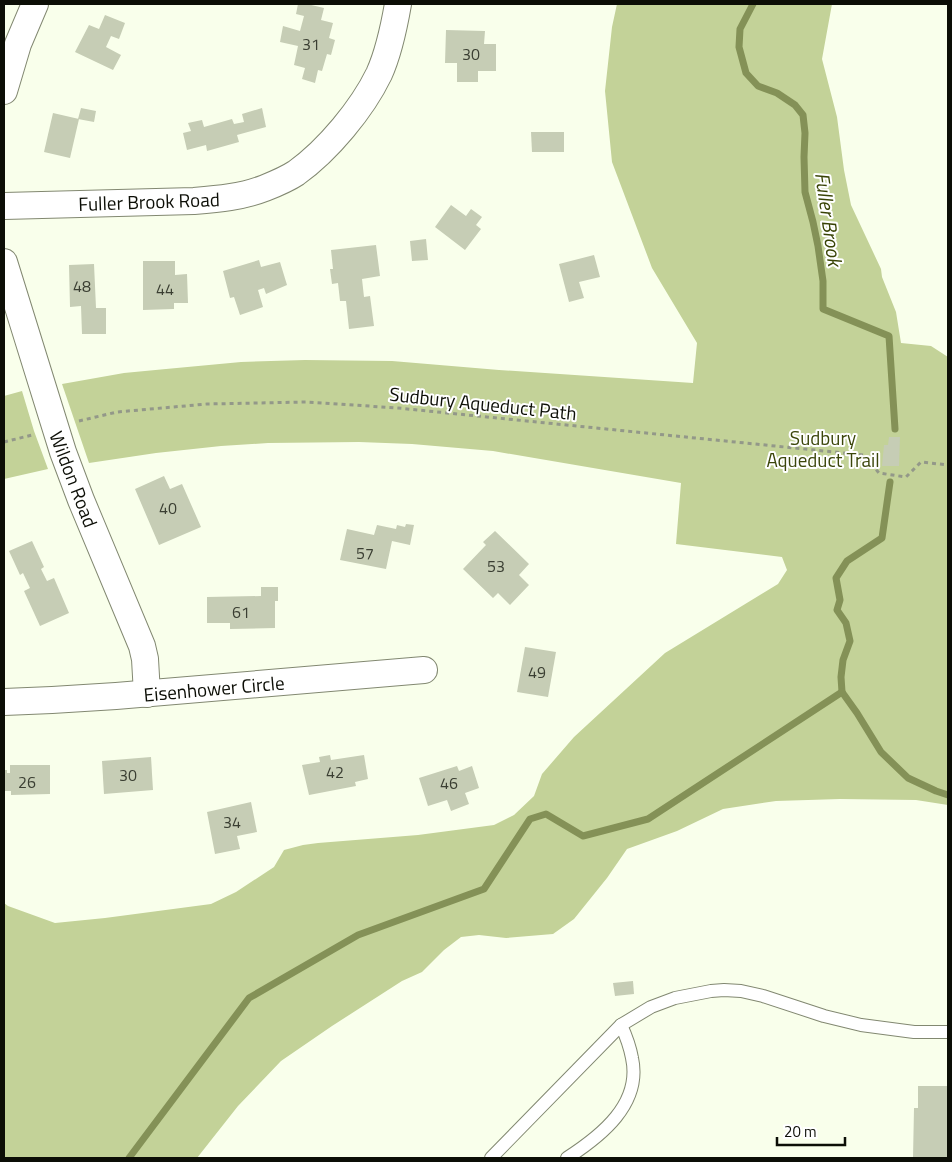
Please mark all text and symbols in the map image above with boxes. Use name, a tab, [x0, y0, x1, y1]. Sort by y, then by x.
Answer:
house number: 31	[302, 32, 320, 56]
house number: 30	[462, 42, 480, 66]
water label: Fuller Brook	[807, 170, 851, 270]
street label: Fuller Brook Road	[78, 184, 220, 218]
house number: 48	[73, 274, 91, 298]
house number: 44	[156, 277, 174, 301]
street label: Sudbury Aqueduct Path	[388, 379, 578, 427]
park label: Sudbury Aqueduct Trail	[766, 423, 880, 474]
street label: Wildon Road	[42, 427, 106, 531]
house number: 40	[159, 496, 177, 520]
house number: 57	[356, 541, 374, 565]
house number: 53	[487, 554, 505, 578]
house number: 61	[232, 600, 250, 624]
house number: 49	[528, 660, 546, 684]
street label: Eisenhower Circle	[142, 667, 286, 709]
house number: 42	[326, 760, 344, 784]
house number: 30	[119, 763, 137, 787]
house number: 26	[18, 770, 36, 794]
house number: 46	[440, 771, 458, 795]
house number: 34	[223, 810, 241, 834]
scale bar	[777, 1114, 844, 1146]
text: 20 m	[784, 1120, 817, 1143]

